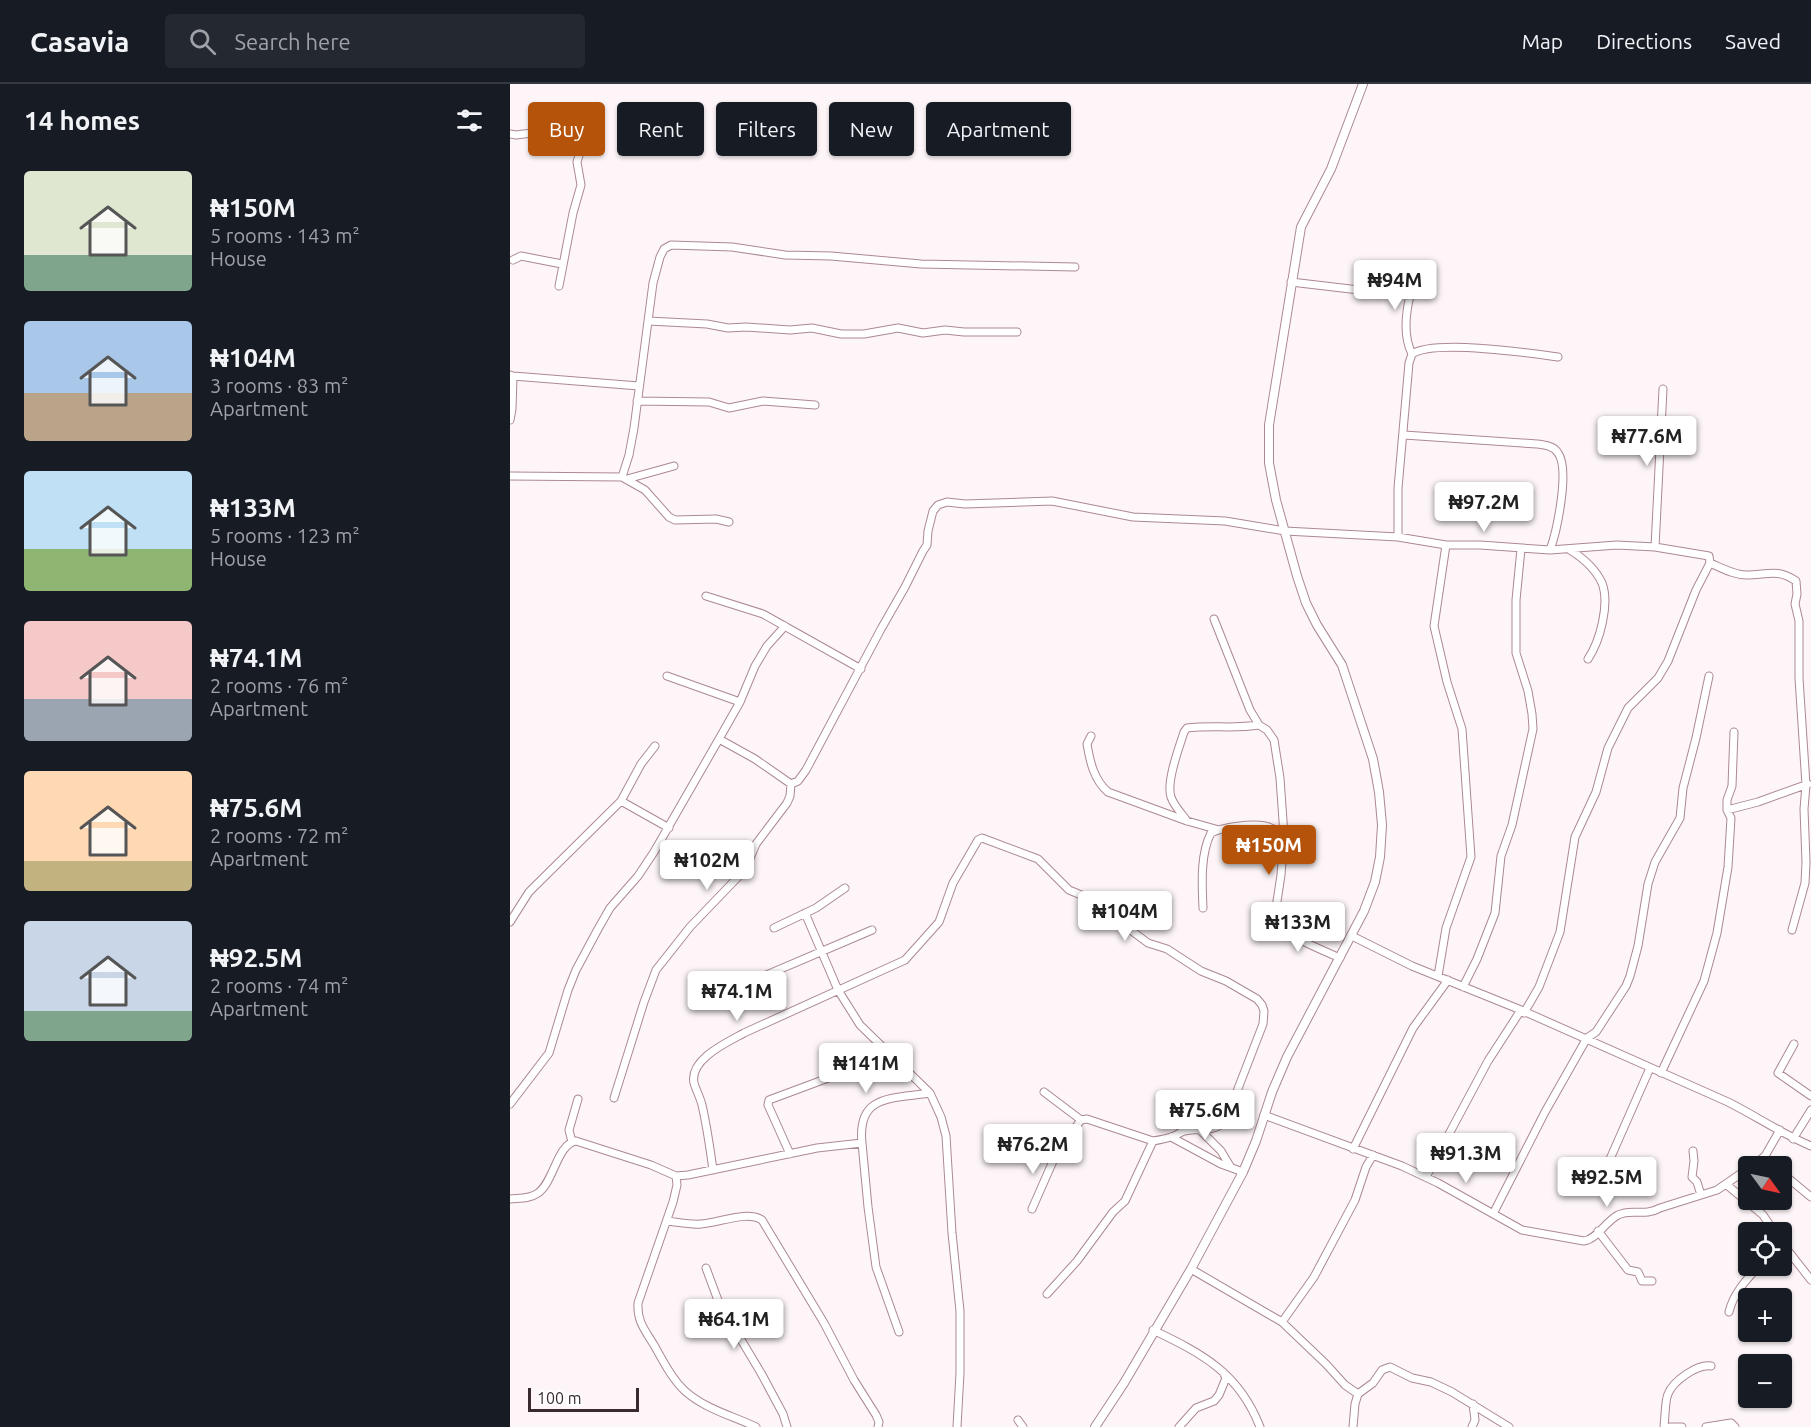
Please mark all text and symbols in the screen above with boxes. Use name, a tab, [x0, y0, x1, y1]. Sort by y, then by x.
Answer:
search box	[165, 14, 585, 68]
icon: search	[186, 25, 219, 58]
text: Casavia	[30, 26, 129, 57]
text: Search here	[234, 29, 351, 54]
text: Map	[1522, 29, 1563, 53]
text: Directions	[1596, 29, 1692, 53]
text: Saved	[1725, 29, 1781, 53]
chip: Buy	[528, 102, 605, 156]
chip: Rent	[617, 102, 704, 156]
chip: Filters	[716, 102, 817, 156]
chip: New	[829, 102, 914, 156]
chip: Apartment	[926, 102, 1071, 156]
icon: filters	[453, 104, 486, 137]
text: 14 homes	[24, 106, 140, 135]
text: ₦150M	[210, 193, 296, 222]
icon: home	[72, 195, 144, 267]
text: 5 rooms · 143 m²	[210, 224, 360, 247]
text: House	[210, 247, 267, 270]
pin: ₦94M	[1359, 260, 1431, 311]
text: ₦94M	[1368, 268, 1422, 291]
text: ₦104M	[210, 343, 296, 372]
icon: home	[72, 345, 144, 417]
text: 3 rooms · 83 m²	[210, 374, 348, 397]
text: Apartment	[210, 397, 308, 420]
pin: ₦77.6M	[1598, 416, 1696, 467]
text: ₦77.6M	[1611, 424, 1683, 447]
pin: ₦97.2M	[1435, 482, 1533, 533]
text: ₦97.2M	[1448, 490, 1520, 513]
text: ₦133M	[210, 493, 296, 522]
icon: home	[72, 495, 144, 567]
text: 5 rooms · 123 m²	[210, 524, 360, 547]
text: House	[210, 547, 267, 570]
text: ₦74.1M	[210, 643, 302, 672]
icon: home	[72, 645, 144, 717]
text: 2 rooms · 76 m²	[210, 674, 348, 697]
text: Apartment	[210, 697, 308, 720]
text: ₦75.6M	[210, 793, 302, 822]
icon: home	[72, 795, 144, 867]
text: 2 rooms · 72 m²	[210, 824, 348, 847]
pin: ₦150M	[1227, 825, 1311, 876]
text: ₦150M	[1236, 833, 1302, 856]
pin: ₦102M	[665, 840, 749, 891]
text: Apartment	[210, 847, 308, 870]
text: ₦102M	[674, 848, 740, 871]
pin: ₦104M	[1083, 891, 1167, 942]
text: ₦104M	[1092, 899, 1158, 922]
pin: ₦133M	[1256, 902, 1340, 953]
text: ₦133M	[1265, 910, 1331, 933]
text: ₦92.5M	[210, 943, 302, 972]
icon: home	[72, 945, 144, 1017]
pin: ₦74.1M	[688, 971, 786, 1022]
text: 2 rooms · 74 m²	[210, 974, 348, 997]
text: ₦74.1M	[701, 979, 773, 1002]
text: Apartment	[210, 997, 308, 1020]
pin: ₦141M	[824, 1043, 908, 1094]
text: ₦141M	[833, 1051, 899, 1074]
pin: ₦75.6M	[1156, 1090, 1254, 1141]
text: ₦75.6M	[1169, 1098, 1241, 1121]
pin: ₦76.2M	[984, 1124, 1082, 1175]
text: ₦76.2M	[997, 1132, 1069, 1155]
pin: ₦91.3M	[1417, 1133, 1515, 1184]
text: ₦91.3M	[1430, 1141, 1502, 1164]
north arrow	[1738, 1156, 1792, 1210]
map controls	[1738, 1156, 1792, 1408]
pin: ₦92.5M	[1558, 1157, 1656, 1208]
text: ₦92.5M	[1571, 1165, 1643, 1188]
button: locate	[1738, 1222, 1792, 1276]
button: +	[1738, 1288, 1792, 1342]
pin: ₦64.1M	[685, 1299, 783, 1350]
text: ₦64.1M	[698, 1307, 770, 1330]
button: −	[1738, 1354, 1792, 1408]
scale bar	[528, 1385, 639, 1412]
text: 100 m	[537, 1389, 582, 1407]

